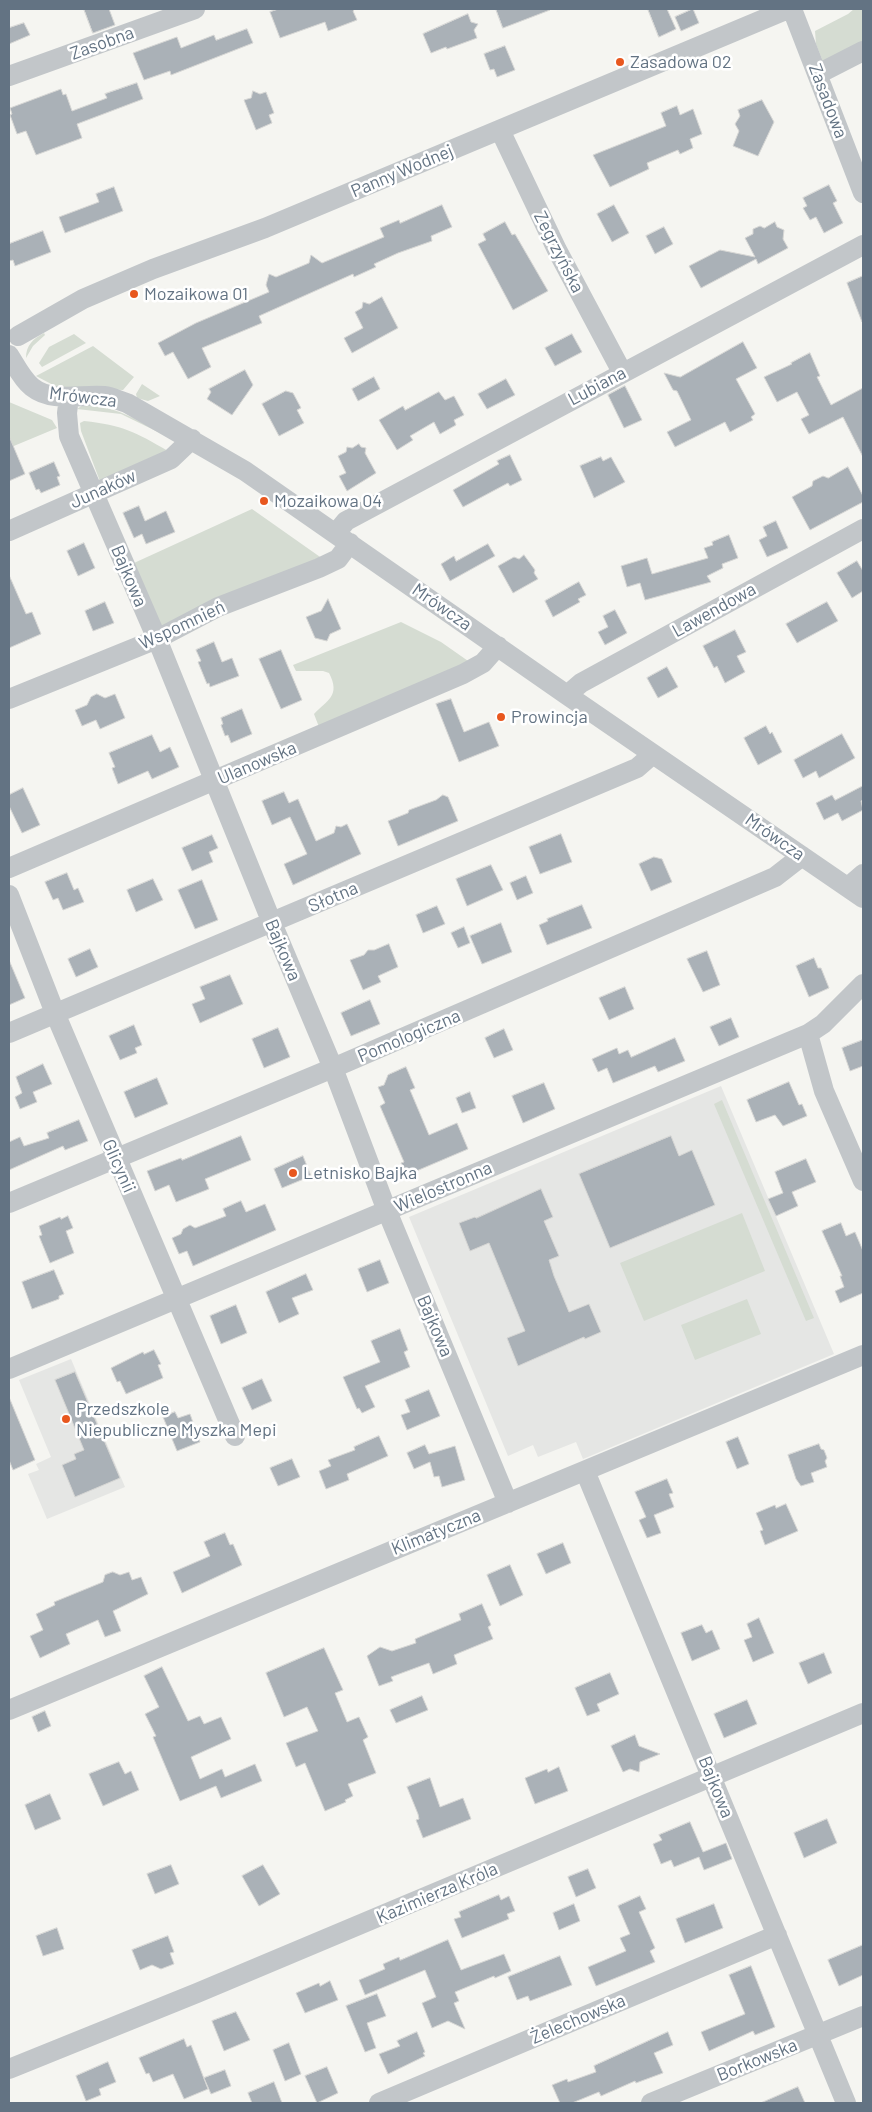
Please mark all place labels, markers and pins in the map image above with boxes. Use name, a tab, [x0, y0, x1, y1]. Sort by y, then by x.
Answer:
place label: Zasadowa 02	[630, 51, 732, 73]
marker: Zasadowa 02	[614, 56, 626, 68]
place label: Mozaikowa 01	[144, 283, 248, 305]
marker: Mozaikowa 01	[128, 288, 140, 300]
place label: Mozaikowa 04	[274, 490, 382, 512]
marker: Mozaikowa 04	[258, 495, 270, 507]
place label: Prowincja	[511, 706, 588, 728]
marker: Prowincja	[495, 711, 507, 723]
place label: Letnisko Bajka	[303, 1162, 417, 1184]
marker: Letnisko Bajka	[287, 1167, 299, 1179]
place label: Przedszkole Niepubliczne Myszka Mepi	[76, 1398, 277, 1440]
marker: Przedszkole Niepubliczne Myszka Mepi	[60, 1413, 72, 1425]

